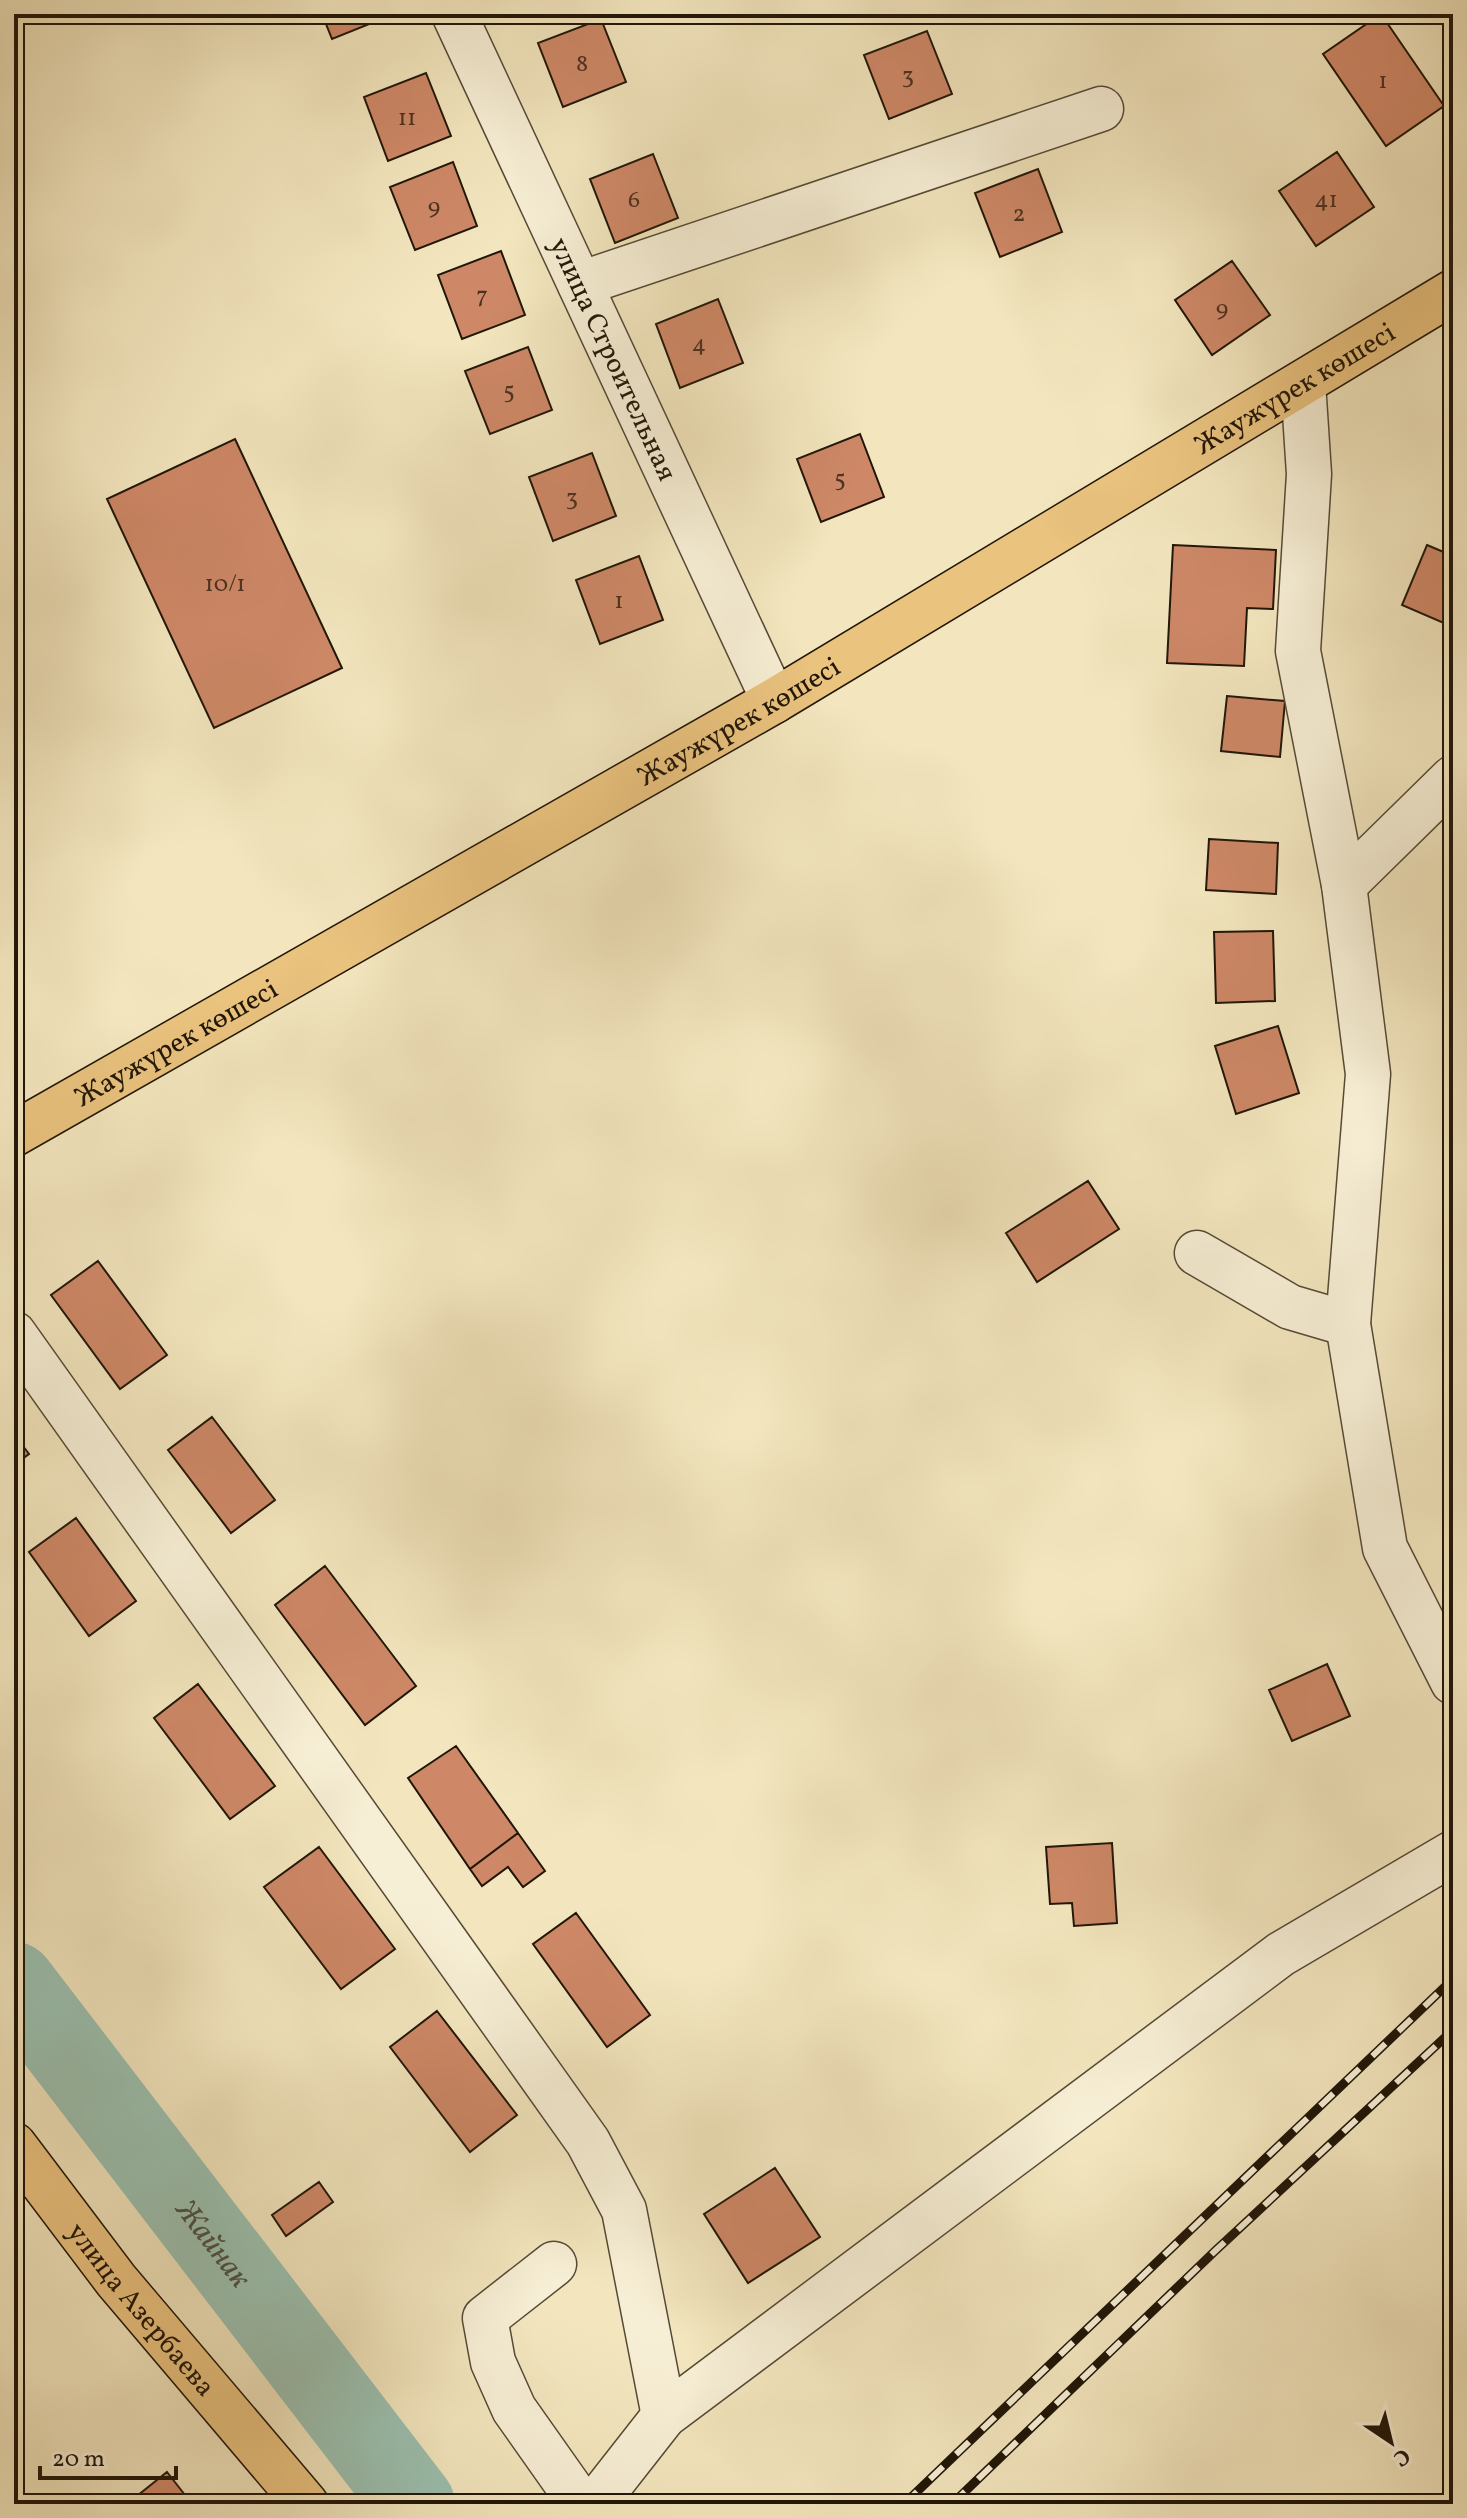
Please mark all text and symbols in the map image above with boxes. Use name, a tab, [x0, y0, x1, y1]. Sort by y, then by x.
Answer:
house number: 8	[576, 48, 588, 82]
house number: 3	[902, 60, 914, 94]
house number: 1	[1378, 65, 1388, 99]
house number: 11	[398, 102, 416, 136]
house number: 6	[628, 184, 640, 218]
house number: 41	[1314, 184, 1338, 218]
house number: 9	[428, 191, 440, 225]
house number: 2	[1013, 198, 1025, 232]
street label: улица Строительная	[539, 231, 686, 488]
house number: 7	[476, 280, 488, 314]
house number: 9	[1216, 293, 1228, 327]
street label: Жаужүрек көшесі	[1188, 314, 1404, 465]
house number: 4	[692, 328, 706, 362]
house number: 5	[503, 375, 515, 409]
house number: 5	[834, 463, 846, 497]
house number: 3	[566, 482, 578, 516]
house number: 10/1	[204, 568, 246, 602]
house number: 1	[614, 585, 624, 619]
street label: Жаужүрек көшесі	[631, 648, 848, 797]
street label: Жаужүрек көшесі	[68, 971, 286, 1118]
water label: Жайнак	[164, 2191, 260, 2298]
street label: улица Азербаева	[57, 2215, 224, 2406]
north arrow	[1351, 2402, 1431, 2482]
scale bar	[40, 2430, 176, 2480]
text: С	[1386, 2440, 1416, 2473]
text: 20 m	[52, 2443, 105, 2477]

